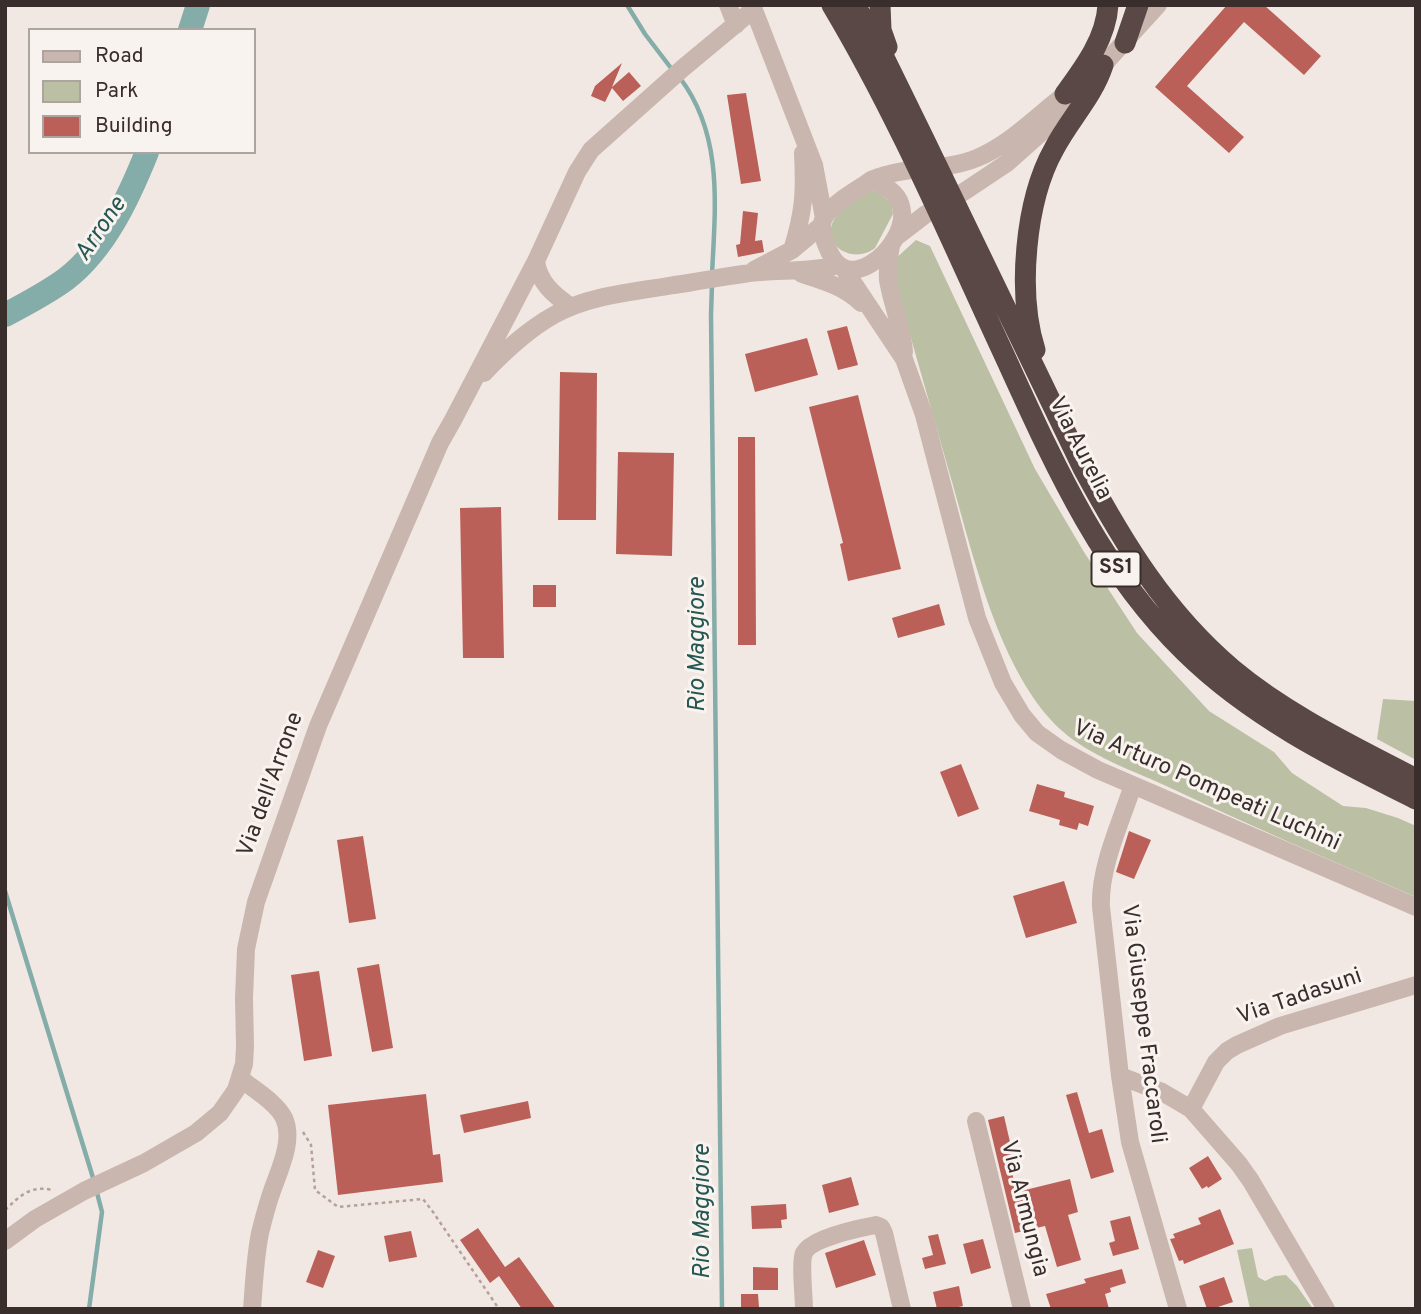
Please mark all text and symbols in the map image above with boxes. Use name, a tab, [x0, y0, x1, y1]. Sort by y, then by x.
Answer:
legend	[28, 28, 256, 154]
text: Road	[95, 43, 144, 70]
text: Park	[95, 78, 138, 105]
text: Building	[95, 113, 173, 140]
water label: Arrone	[70, 192, 134, 268]
street label: Via Aurelia	[1041, 393, 1117, 505]
road number: SS1	[1092, 552, 1140, 586]
water label: Rio Maggiore	[685, 577, 713, 713]
street label: Via dell'Arrone	[233, 709, 311, 861]
street label: Via Arturo Pompeati Luchini	[1068, 715, 1344, 859]
street label: Via Giuseppe Fraccaroli	[1114, 903, 1170, 1145]
street label: Via Tadasuni	[1234, 964, 1366, 1032]
street label: Via Armungia	[993, 1138, 1053, 1280]
water label: Rio Maggiore	[690, 1144, 718, 1280]

